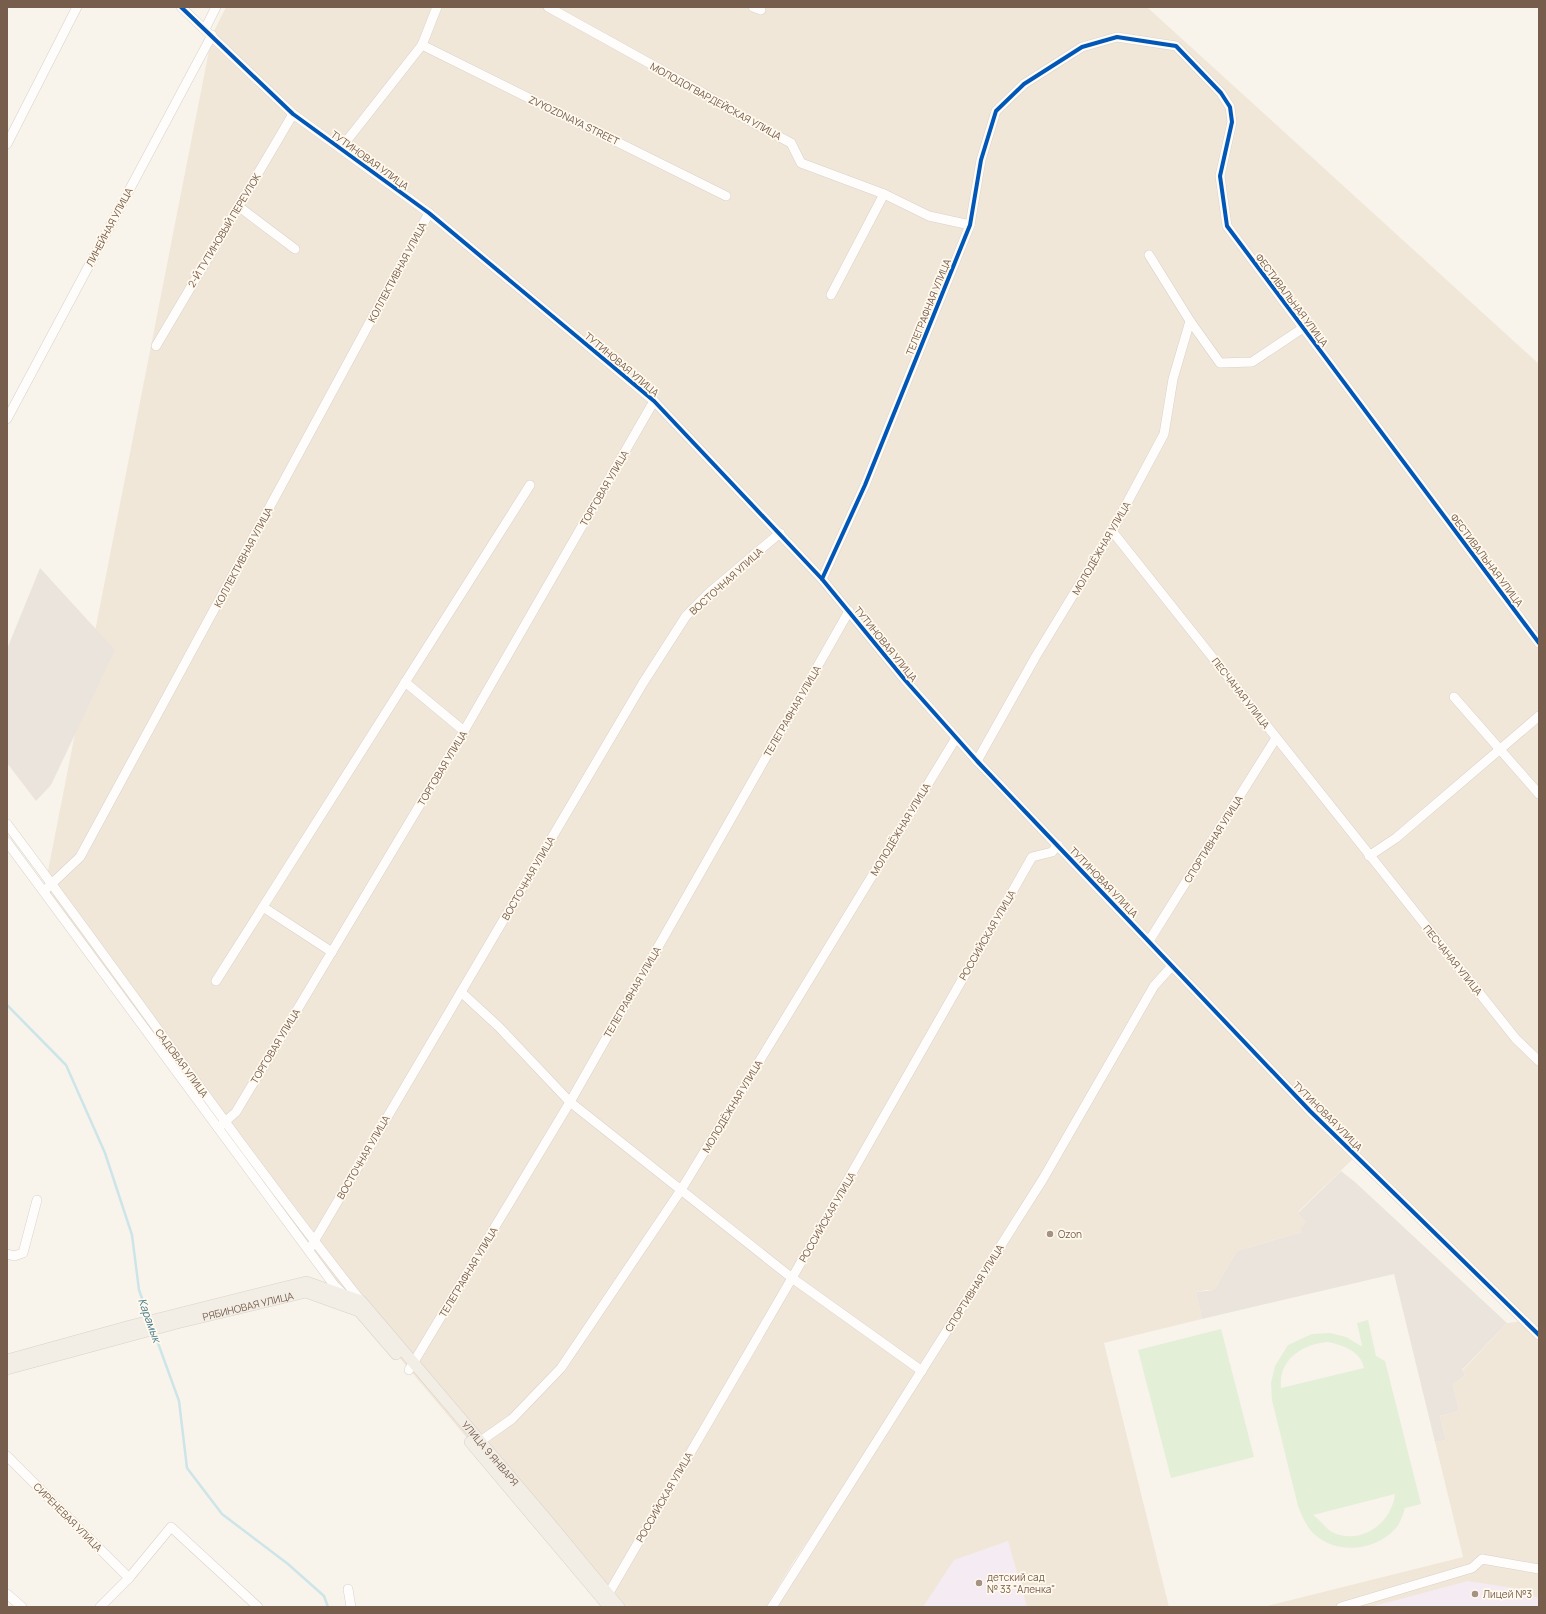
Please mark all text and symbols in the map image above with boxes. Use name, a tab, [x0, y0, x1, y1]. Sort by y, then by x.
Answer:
street label: МОЛОДОГВАРДЕЙСКАЯ УЛИЦА	[648, 59, 785, 143]
street label: ZVYOZDNAYA STREET	[526, 92, 622, 148]
street label: ТУТИНОВАЯ УЛИЦА	[328, 127, 412, 193]
street label: 2-Й ТУТИНОВЫЙ ПЕРЕУЛОК	[184, 170, 264, 290]
street label: ЛИНЕЙНАЯ УЛИЦА	[82, 184, 136, 269]
street label: КОЛЛЕКТИВНАЯ УЛИЦА	[365, 219, 430, 325]
street label: ФЕСТИВАЛЬНАЯ УЛИЦА	[1252, 251, 1332, 350]
street label: ТЕЛЕГРАФНАЯ УЛИЦА	[902, 256, 954, 357]
street label: ТУТИНОВАЯ УЛИЦА	[582, 329, 663, 400]
street label: ТОРГОВАЯ УЛИЦА	[577, 447, 632, 528]
street label: МОЛОДЁЖНАЯ УЛИЦА	[1068, 498, 1134, 597]
street label: КОЛЛЕКТИВНАЯ УЛИЦА	[211, 504, 276, 610]
street label: ФЕСТИВАЛЬНАЯ УЛИЦА	[1447, 511, 1527, 610]
street label: ВОСТОЧНАЯ УЛИЦА	[686, 544, 766, 618]
street label: ТУТИНОВАЯ УЛИЦА	[851, 603, 921, 685]
street label: ПЕСЧАНАЯ УЛИЦА	[1209, 655, 1274, 732]
street label: ТЕЛЕГРАФНАЯ УЛИЦА	[760, 662, 824, 759]
street label: ТОРГОВАЯ УЛИЦА	[414, 727, 470, 808]
street label: МОЛОДЁЖНАЯ УЛИЦА	[867, 779, 934, 878]
street label: СПОРТИВНАЯ УЛИЦА	[1180, 792, 1246, 885]
street label: ВОСТОЧНАЯ УЛИЦА	[498, 833, 558, 922]
street label: ТУТИНОВАЯ УЛИЦА	[1067, 844, 1142, 921]
street label: РОССИЙСКАЯ УЛИЦА	[955, 887, 1019, 983]
street label: ПЕСЧАНАЯ УЛИЦА	[1420, 922, 1486, 999]
street label: ТЕЛЕГРАФНАЯ УЛИЦА	[600, 943, 664, 1040]
street label: ТОРГОВАЯ УЛИЦА	[247, 1005, 303, 1086]
street label: САДОВАЯ УЛИЦА	[152, 1026, 212, 1101]
street label: МОЛОДЁЖНАЯ УЛИЦА	[699, 1056, 766, 1155]
street label: ТУТИНОВАЯ УЛИЦА	[1290, 1078, 1366, 1154]
street label: ВОСТОЧНАЯ УЛИЦА	[333, 1112, 393, 1201]
street label: РОССИЙСКАЯ УЛИЦА	[795, 1169, 859, 1265]
street label: ТЕЛЕГРАФНАЯ УЛИЦА	[435, 1224, 501, 1320]
place label: Ozon	[1058, 1227, 1082, 1241]
marker: Ozon	[1045, 1229, 1055, 1239]
street label: СПОРТИВНАЯ УЛИЦА	[941, 1241, 1007, 1334]
street label: РЯБИНОВАЯ УЛИЦА	[201, 1288, 295, 1324]
water label: Карамык	[135, 1296, 165, 1345]
street label: УЛИЦА 9 ЯНВАРЯ	[459, 1418, 522, 1489]
street label: РОССИЙСКАЯ УЛИЦА	[632, 1449, 696, 1545]
street label: СИРЕНЕВАЯ УЛИЦА	[31, 1480, 106, 1555]
place label: детский сад № 33 "Аленка"	[987, 1570, 1055, 1596]
marker: детский сад № 33 "Аленка"	[974, 1578, 984, 1588]
place label: Лицей №3	[1483, 1587, 1532, 1601]
marker: Лицей №3	[1470, 1589, 1480, 1599]

